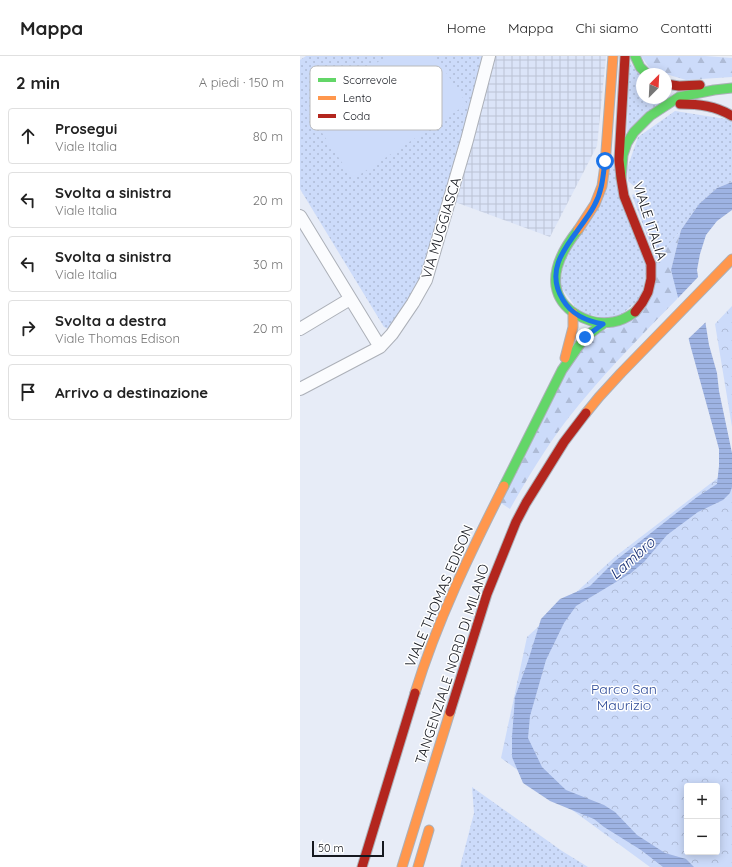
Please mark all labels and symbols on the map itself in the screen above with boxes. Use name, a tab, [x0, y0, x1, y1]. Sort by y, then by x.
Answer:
legend	[310, 66, 442, 130]
north arrow	[636, 68, 672, 104]
text: Scorrevole	[343, 73, 397, 87]
text: Lento	[343, 91, 372, 105]
text: Coda	[343, 109, 370, 123]
route start	[596, 152, 614, 170]
street label: VIA MUGGIASCA	[417, 175, 465, 281]
street label: VIALE ITALIA	[629, 180, 671, 262]
route end	[576, 328, 594, 346]
street label: VIALE THOMAS EDISON	[401, 522, 477, 670]
water label: Lambro	[605, 532, 659, 583]
street label: TANGENZIALE NORD DI MILANO	[411, 561, 493, 767]
park label: Parco San Maurizio	[591, 680, 657, 714]
scale bar	[312, 839, 384, 858]

